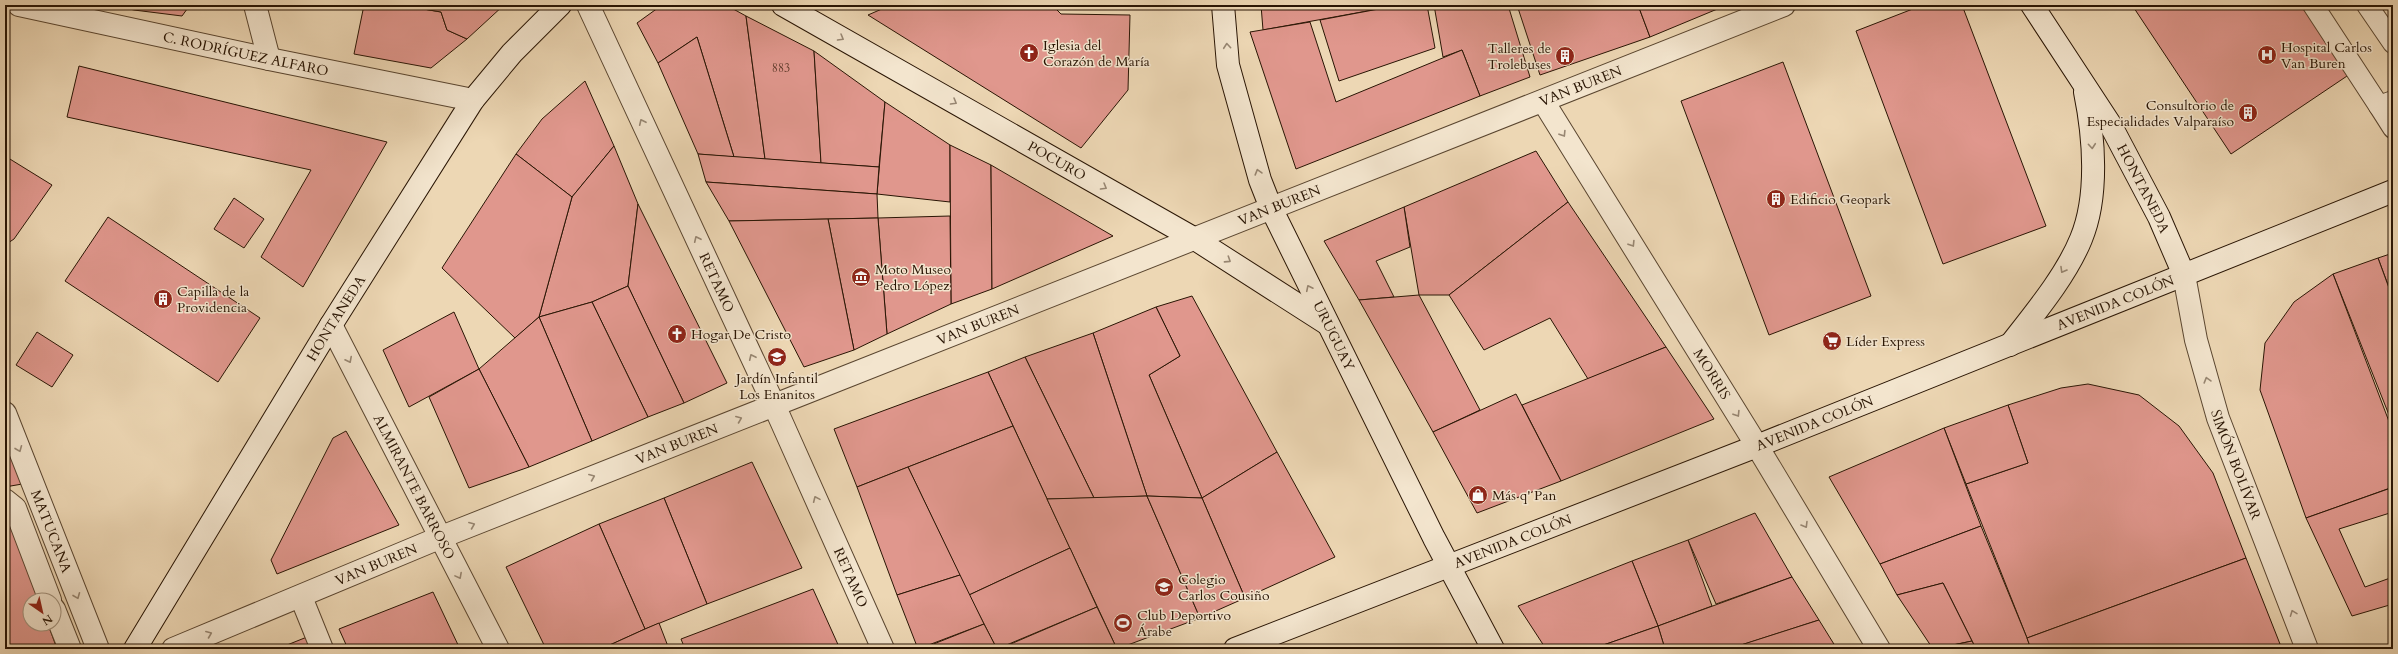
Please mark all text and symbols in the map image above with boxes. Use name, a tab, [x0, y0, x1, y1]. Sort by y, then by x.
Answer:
street label: C. RODRÍGUEZ ALFARO	[161, 27, 330, 80]
one-way arrow	[837, 34, 844, 41]
place label: Iglesia del Corazón de María	[1043, 36, 1150, 71]
place label: Hospital Carlos Van Buren	[2281, 38, 2372, 73]
place label: Talleres de Trolebuses	[1487, 39, 1551, 74]
church icon: Iglesia del Corazón de María	[1018, 42, 1040, 64]
one-way arrow	[1222, 43, 1231, 49]
hospital icon: Hospital Carlos Van Buren	[2256, 44, 2278, 66]
building icon: Talleres de Trolebuses	[1554, 45, 1576, 67]
house number: 883	[772, 60, 790, 76]
street label: VAN BUREN	[1536, 61, 1625, 111]
place label: Consultorio de Especialidades Valparaíso	[2087, 96, 2234, 131]
one-way arrow	[950, 98, 957, 105]
building icon: Consultorio de Especialidades Valparaíso	[2237, 102, 2259, 124]
one-way arrow	[639, 118, 647, 126]
one-way arrow	[1558, 130, 1566, 137]
street label: POCURO	[1024, 136, 1090, 185]
street label: HONTANEDA	[2113, 141, 2174, 236]
one-way arrow	[2088, 143, 2097, 149]
one-way arrow	[1254, 168, 1263, 175]
street label: VAN BUREN	[1235, 180, 1323, 230]
one-way arrow	[1100, 182, 1107, 190]
building icon: Edificio Geopark	[1765, 188, 1787, 210]
place label: Edificio Geopark	[1790, 190, 1891, 209]
one-way arrow	[694, 236, 702, 244]
one-way arrow	[1627, 240, 1634, 247]
street label: RETAMO	[695, 249, 739, 315]
one-way arrow	[1223, 255, 1230, 262]
place label: Moto Museo Pedro López	[875, 260, 951, 295]
museum icon: Moto Museo Pedro López	[850, 266, 872, 288]
one-way arrow	[2061, 266, 2068, 273]
street label: AVENIDA COLÓN	[2054, 270, 2177, 334]
street label: HONTANEDA	[302, 271, 370, 365]
place label: Capilla de la Providencia	[177, 282, 249, 317]
one-way arrow	[1306, 285, 1314, 293]
building icon: Capilla de la Providencia	[152, 288, 174, 310]
street label: URUGUAY	[1309, 298, 1360, 374]
street label: VAN BUREN	[934, 299, 1022, 349]
church icon: Hogar De Cristo	[666, 323, 688, 345]
place label: Hogar De Cristo	[691, 325, 791, 344]
supermarket icon: Líder Express	[1821, 330, 1843, 352]
place label: Líder Express	[1846, 332, 1925, 351]
street label: MORRIS	[1689, 345, 1735, 403]
school or university icon: Jardín Infantil Los Enanitos	[766, 346, 788, 368]
one-way arrow	[749, 354, 757, 362]
one-way arrow	[344, 356, 352, 363]
place label: Jardín Infantil Los Enanitos	[734, 369, 818, 404]
one-way arrow	[2203, 377, 2212, 384]
street label: AVENIDA COLÓN	[1753, 391, 1876, 455]
street label: SIMÓN BOLÍVAR	[2207, 407, 2266, 523]
one-way arrow	[1733, 410, 1740, 417]
street label: ALMIRANTE BARROSO	[369, 411, 460, 563]
one-way arrow	[736, 416, 743, 424]
street label: VAN BUREN	[633, 419, 721, 469]
one-way arrow	[15, 446, 23, 453]
one-way arrow	[589, 474, 596, 482]
shop icon: Más q' Pan	[1467, 484, 1489, 506]
place label: Más q' Pan	[1492, 486, 1556, 505]
street label: MATUCANA	[27, 487, 76, 575]
one-way arrow	[813, 495, 821, 503]
street label: AVENIDA COLÓN	[1451, 509, 1574, 572]
one-way arrow	[1800, 521, 1807, 528]
one-way arrow	[468, 522, 475, 530]
street label: VAN BUREN	[332, 539, 420, 590]
street label: RETAMO	[829, 544, 873, 610]
place label: Colegio Carlos Cousiño	[1178, 570, 1270, 605]
one-way arrow	[454, 572, 462, 579]
school or university icon: Colegio Carlos Cousiño	[1153, 576, 1175, 598]
north arrow	[22, 592, 62, 632]
one-way arrow	[73, 593, 81, 600]
place label: Club Deportivo Árabe	[1137, 606, 1232, 641]
one-way arrow	[2289, 609, 2297, 616]
text: N	[39, 611, 55, 629]
sports icon: Club Deportivo Árabe	[1112, 612, 1134, 634]
one-way arrow	[206, 631, 213, 639]

